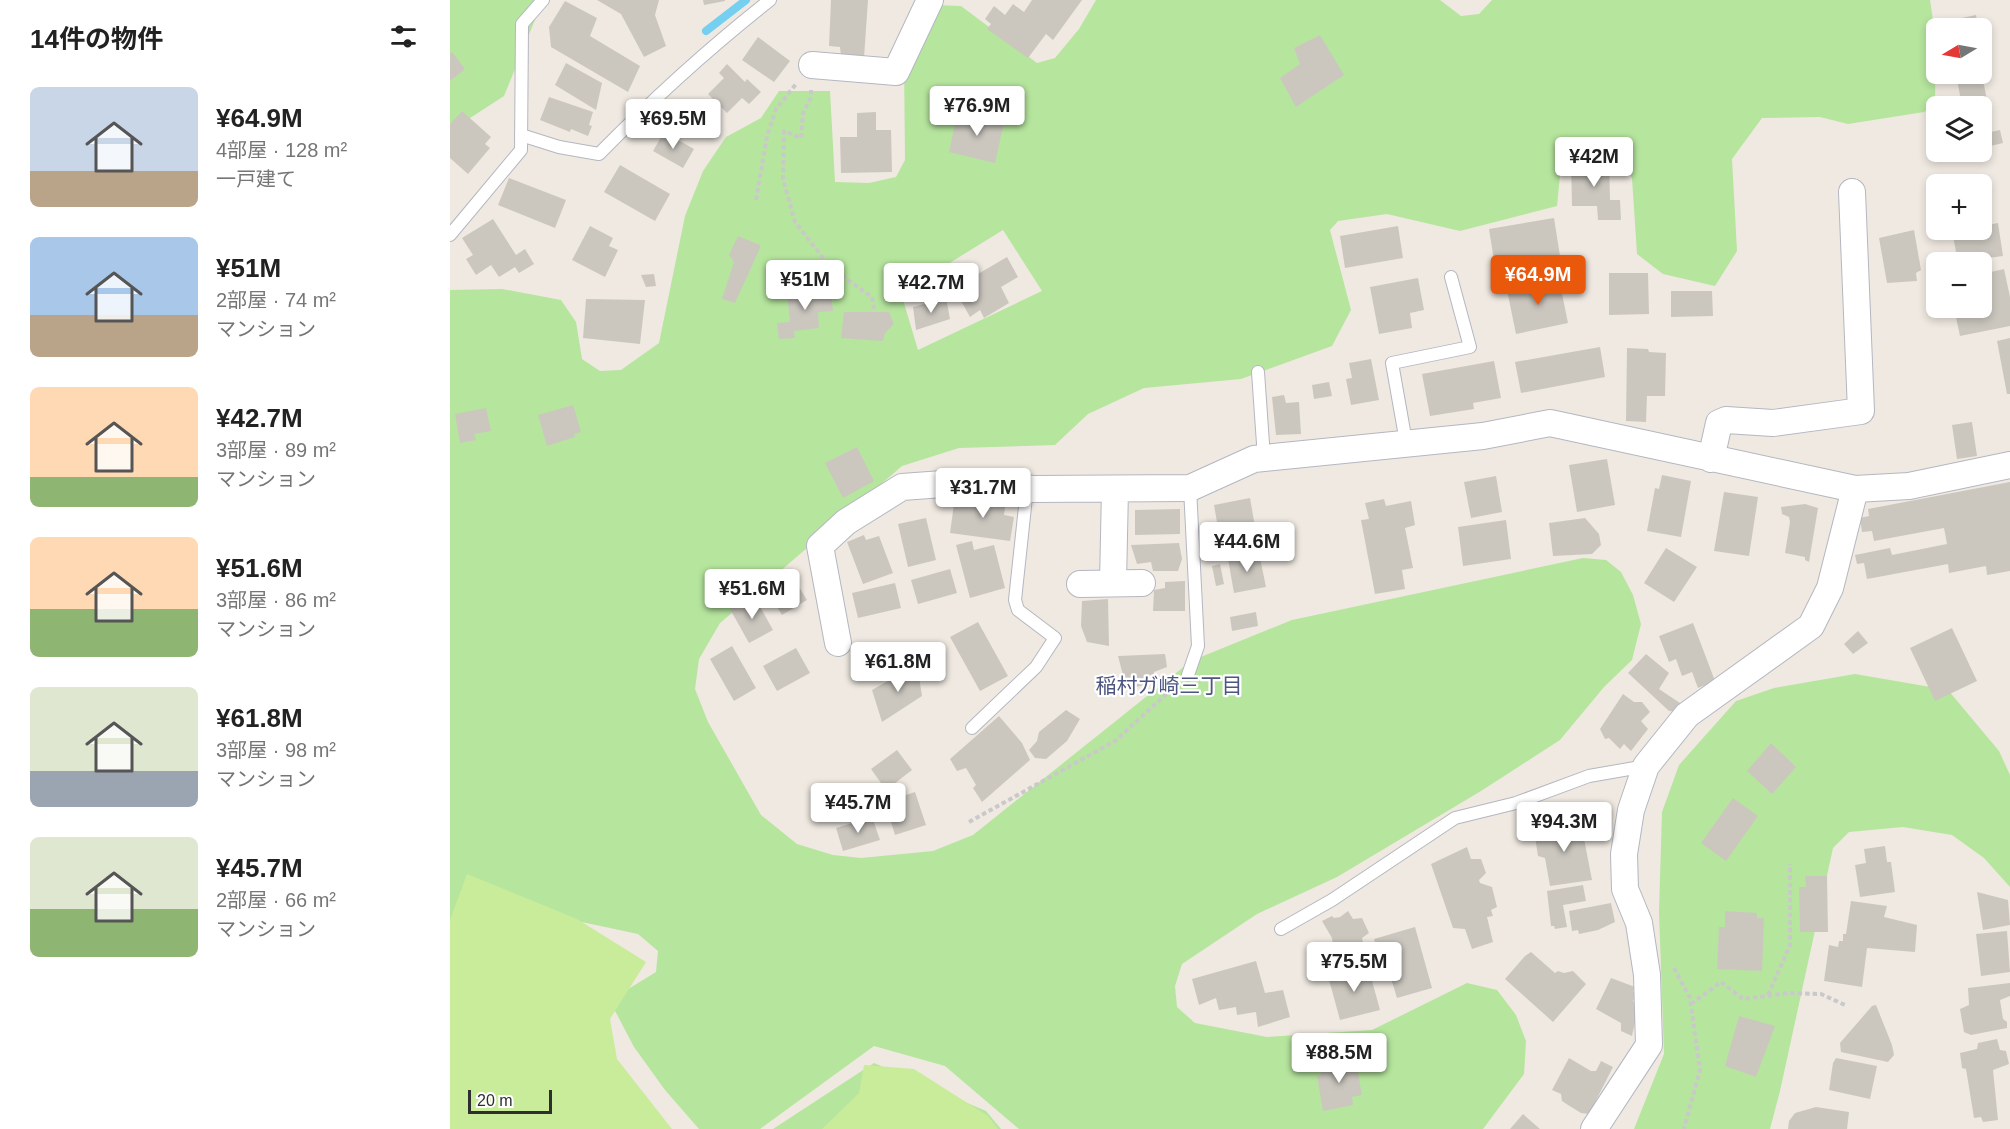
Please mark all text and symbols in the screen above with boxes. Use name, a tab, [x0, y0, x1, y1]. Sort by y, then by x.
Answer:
north arrow	[1926, 18, 1992, 84]
map controls	[1926, 18, 1992, 318]
icon: filters	[387, 20, 420, 53]
text: 14件の物件	[30, 24, 163, 54]
pin: ¥76.9M	[928, 86, 1026, 137]
text: ¥76.9M	[944, 94, 1010, 116]
button: layers	[1926, 96, 1992, 162]
pin: ¥69.5M	[624, 99, 722, 150]
text: ¥64.9M	[216, 103, 303, 133]
text: ¥69.5M	[640, 107, 706, 129]
icon: home	[78, 111, 150, 183]
pin: ¥42M	[1558, 137, 1630, 188]
text: 4部屋 · 128 m²	[216, 139, 347, 161]
text: ¥42M	[1569, 145, 1619, 167]
text: 一戸建て	[216, 168, 296, 190]
button: +	[1926, 174, 1992, 240]
button: −	[1926, 252, 1992, 318]
text: ¥51M	[216, 253, 281, 283]
pin: ¥64.9M	[1489, 255, 1587, 306]
pin: ¥51M	[769, 260, 841, 311]
icon: home	[78, 261, 150, 333]
pin: ¥42.7M	[882, 263, 980, 314]
text: ¥64.9M	[1505, 263, 1571, 285]
text: ¥51M	[780, 268, 830, 290]
text: ¥42.7M	[898, 271, 964, 293]
text: 2部屋 · 74 m²	[216, 289, 336, 311]
text: マンション	[216, 318, 316, 340]
text: ¥42.7M	[216, 403, 303, 433]
icon: home	[78, 411, 150, 483]
text: 3部屋 · 89 m²	[216, 439, 336, 461]
text: マンション	[216, 468, 316, 490]
pin: ¥31.7M	[934, 468, 1032, 519]
text: ¥31.7M	[950, 476, 1016, 498]
pin: ¥44.6M	[1198, 522, 1296, 573]
text: ¥44.6M	[1214, 530, 1280, 552]
text: ¥51.6M	[216, 553, 303, 583]
icon: home	[78, 561, 150, 633]
pin: ¥51.6M	[703, 569, 801, 620]
text: ¥51.6M	[719, 577, 785, 599]
text: 3部屋 · 86 m²	[216, 589, 336, 611]
text: マンション	[216, 618, 316, 640]
pin: ¥61.8M	[849, 642, 947, 693]
text: ¥61.8M	[865, 650, 931, 672]
district label: 稲村ガ崎三丁目	[1096, 674, 1243, 697]
text: ¥61.8M	[216, 703, 303, 733]
icon: home	[78, 711, 150, 783]
text: 3部屋 · 98 m²	[216, 739, 336, 761]
text: マンション	[216, 768, 316, 790]
pin: ¥45.7M	[809, 783, 907, 834]
text: ¥45.7M	[825, 791, 891, 813]
pin: ¥94.3M	[1515, 802, 1613, 853]
text: ¥94.3M	[1531, 810, 1597, 832]
text: ¥45.7M	[216, 853, 303, 883]
icon: home	[78, 861, 150, 933]
text: 2部屋 · 66 m²	[216, 889, 336, 911]
text: マンション	[216, 918, 316, 940]
pin: ¥75.5M	[1305, 942, 1403, 993]
text: ¥75.5M	[1321, 950, 1387, 972]
pin: ¥88.5M	[1290, 1033, 1388, 1084]
text: ¥88.5M	[1306, 1041, 1372, 1063]
scale bar	[468, 1087, 552, 1114]
text: 20 m	[477, 1092, 513, 1109]

